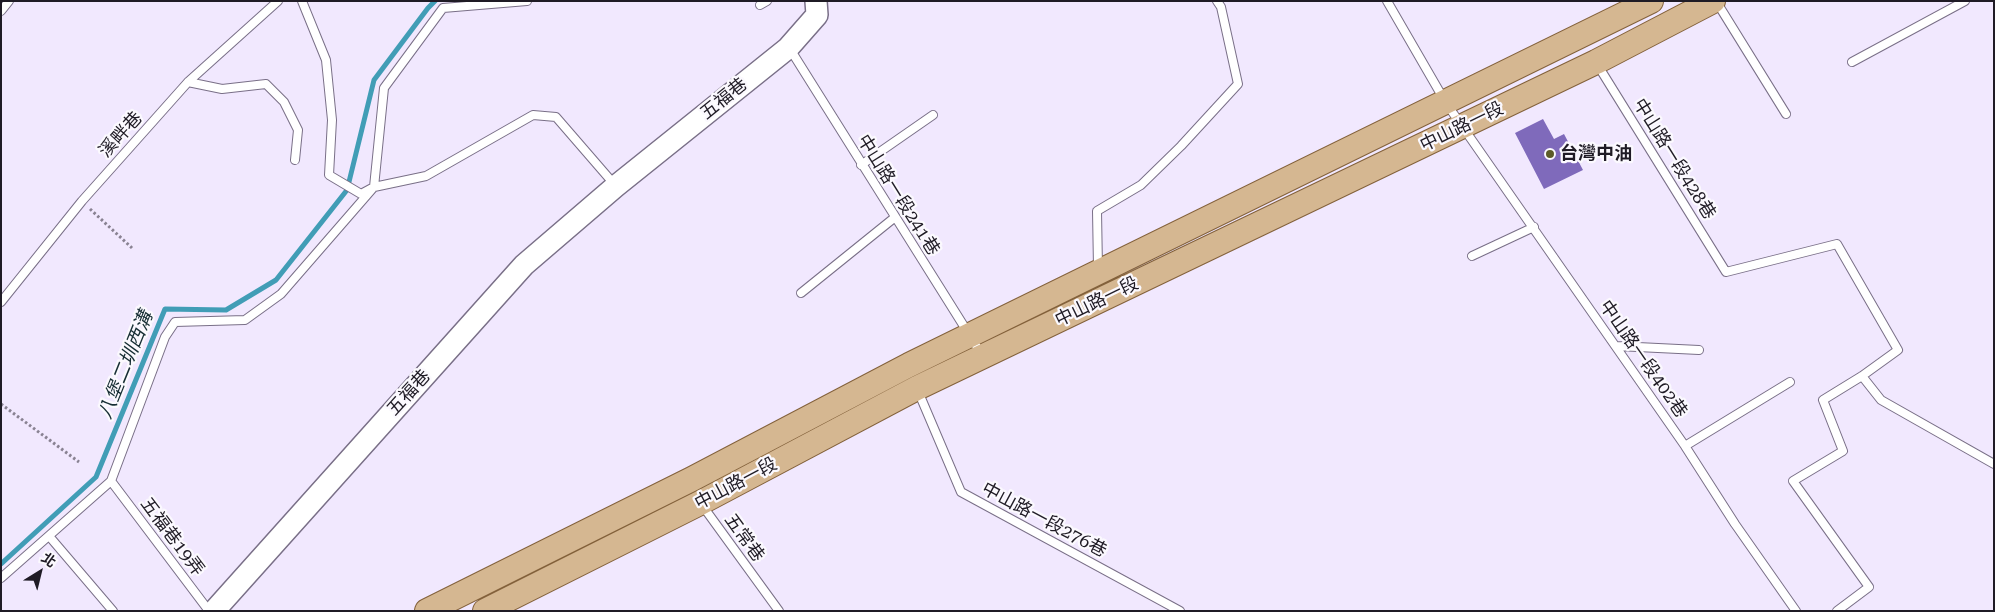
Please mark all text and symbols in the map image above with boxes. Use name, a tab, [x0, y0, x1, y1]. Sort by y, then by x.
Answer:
street label: 五福巷	[696, 74, 752, 124]
street label: 中山路一段428巷	[1628, 95, 1720, 223]
street label: 中山路一段	[1417, 98, 1507, 156]
street label: 溪畔巷	[95, 108, 147, 162]
street label: 中山路一段241巷	[852, 131, 944, 259]
place label: 台灣中油	[1560, 143, 1632, 165]
marker: 台灣中油	[1544, 148, 1556, 160]
street label: 中山路一段	[1052, 273, 1142, 331]
street label: 中山路一段402巷	[1595, 296, 1691, 422]
water label: 八堡二圳西溝	[94, 308, 158, 422]
street label: 五福巷	[383, 366, 435, 420]
street label: 中山路一段	[691, 453, 781, 515]
street label: 中山路一段276巷	[978, 478, 1110, 562]
street label: 五福巷19弄	[136, 494, 208, 580]
street label: 五常巷	[719, 510, 769, 566]
north arrow	[15, 547, 65, 597]
text: 北	[38, 549, 59, 570]

